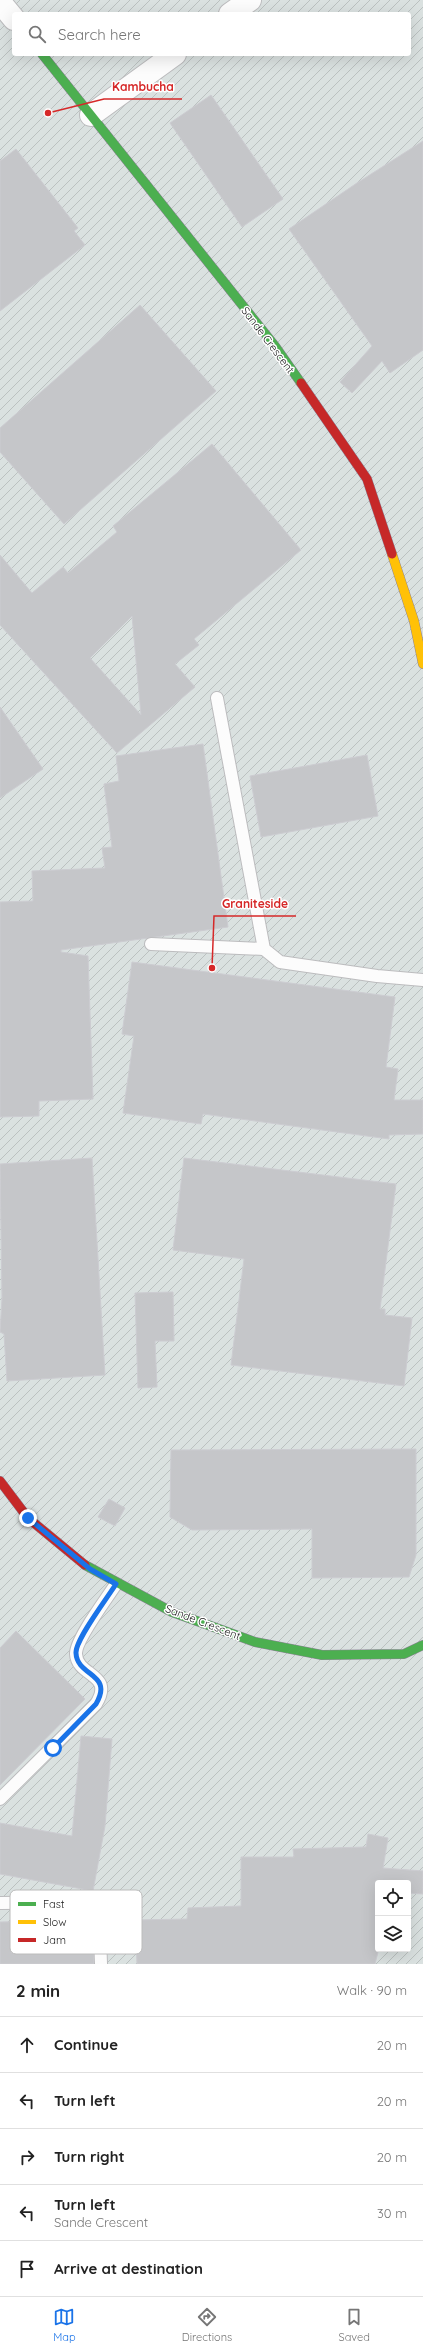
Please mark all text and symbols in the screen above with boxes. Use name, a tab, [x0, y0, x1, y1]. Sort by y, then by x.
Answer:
search box	[12, 12, 411, 56]
icon: search	[26, 23, 48, 45]
text: Search here	[58, 25, 141, 44]
callout: Kambucha	[104, 75, 182, 99]
text: Kambucha	[112, 79, 174, 94]
street label: Sande Crescent	[238, 304, 298, 376]
callout: Graniteside	[214, 892, 296, 916]
text: Graniteside	[222, 896, 288, 911]
route end	[19, 1509, 37, 1527]
street label: Sande Crescent	[163, 1601, 243, 1643]
route start	[44, 1739, 62, 1757]
map controls	[375, 1880, 411, 1952]
button: locate	[375, 1880, 411, 1916]
legend	[10, 1890, 142, 1954]
text: Fast	[43, 1897, 65, 1911]
text: Slow	[43, 1915, 67, 1929]
button: layers	[375, 1916, 411, 1952]
text: Jam	[43, 1933, 66, 1947]
text: 2 min	[16, 1980, 60, 2001]
text: Walk · 90 m	[337, 1982, 407, 1998]
icon: ahead	[16, 2034, 38, 2056]
text: Continue	[54, 2035, 118, 2054]
text: 20 m	[377, 2037, 407, 2053]
icon: left	[16, 2090, 38, 2112]
text: Turn left	[54, 2091, 116, 2110]
text: 20 m	[377, 2093, 407, 2109]
icon: right	[16, 2146, 38, 2168]
text: Turn right	[54, 2147, 125, 2166]
text: 20 m	[377, 2149, 407, 2165]
text: Turn left	[54, 2195, 116, 2214]
icon: left	[16, 2202, 38, 2224]
text: 30 m	[377, 2205, 407, 2221]
text: Sande Crescent	[54, 2214, 148, 2230]
icon: arrive	[16, 2258, 38, 2280]
text: Arrive at destination	[54, 2259, 203, 2278]
tab: Map	[53, 2306, 76, 2344]
tab: Directions	[182, 2306, 232, 2344]
tab: Saved	[338, 2306, 370, 2344]

